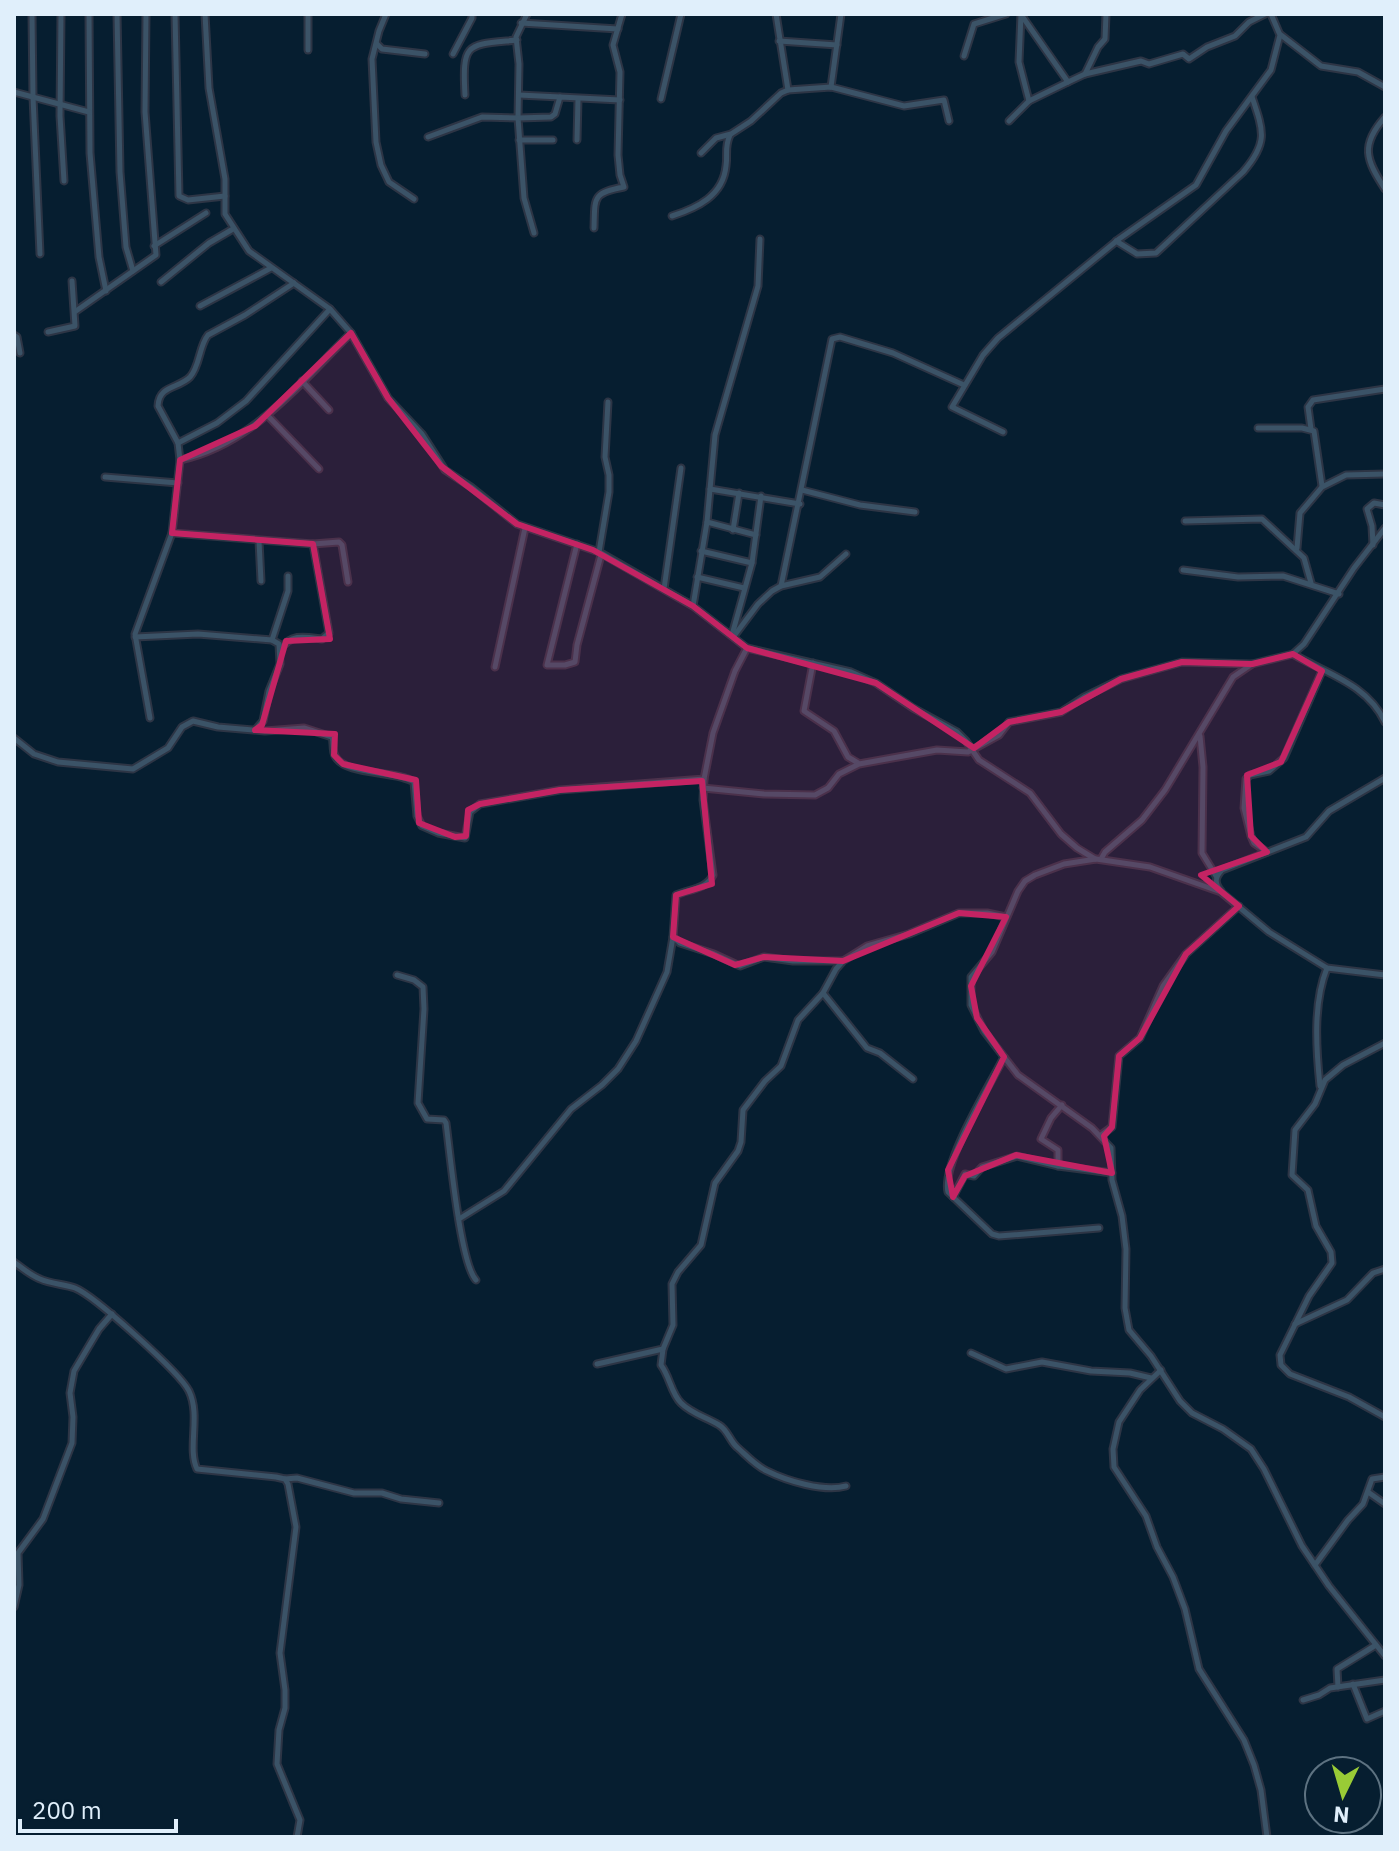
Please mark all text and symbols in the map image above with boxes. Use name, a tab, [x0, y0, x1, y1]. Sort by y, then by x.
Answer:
north arrow	[1303, 1755, 1383, 1835]
scale bar	[20, 1783, 176, 1833]
text: 200 m	[32, 1794, 102, 1826]
text: N	[1332, 1800, 1350, 1831]

